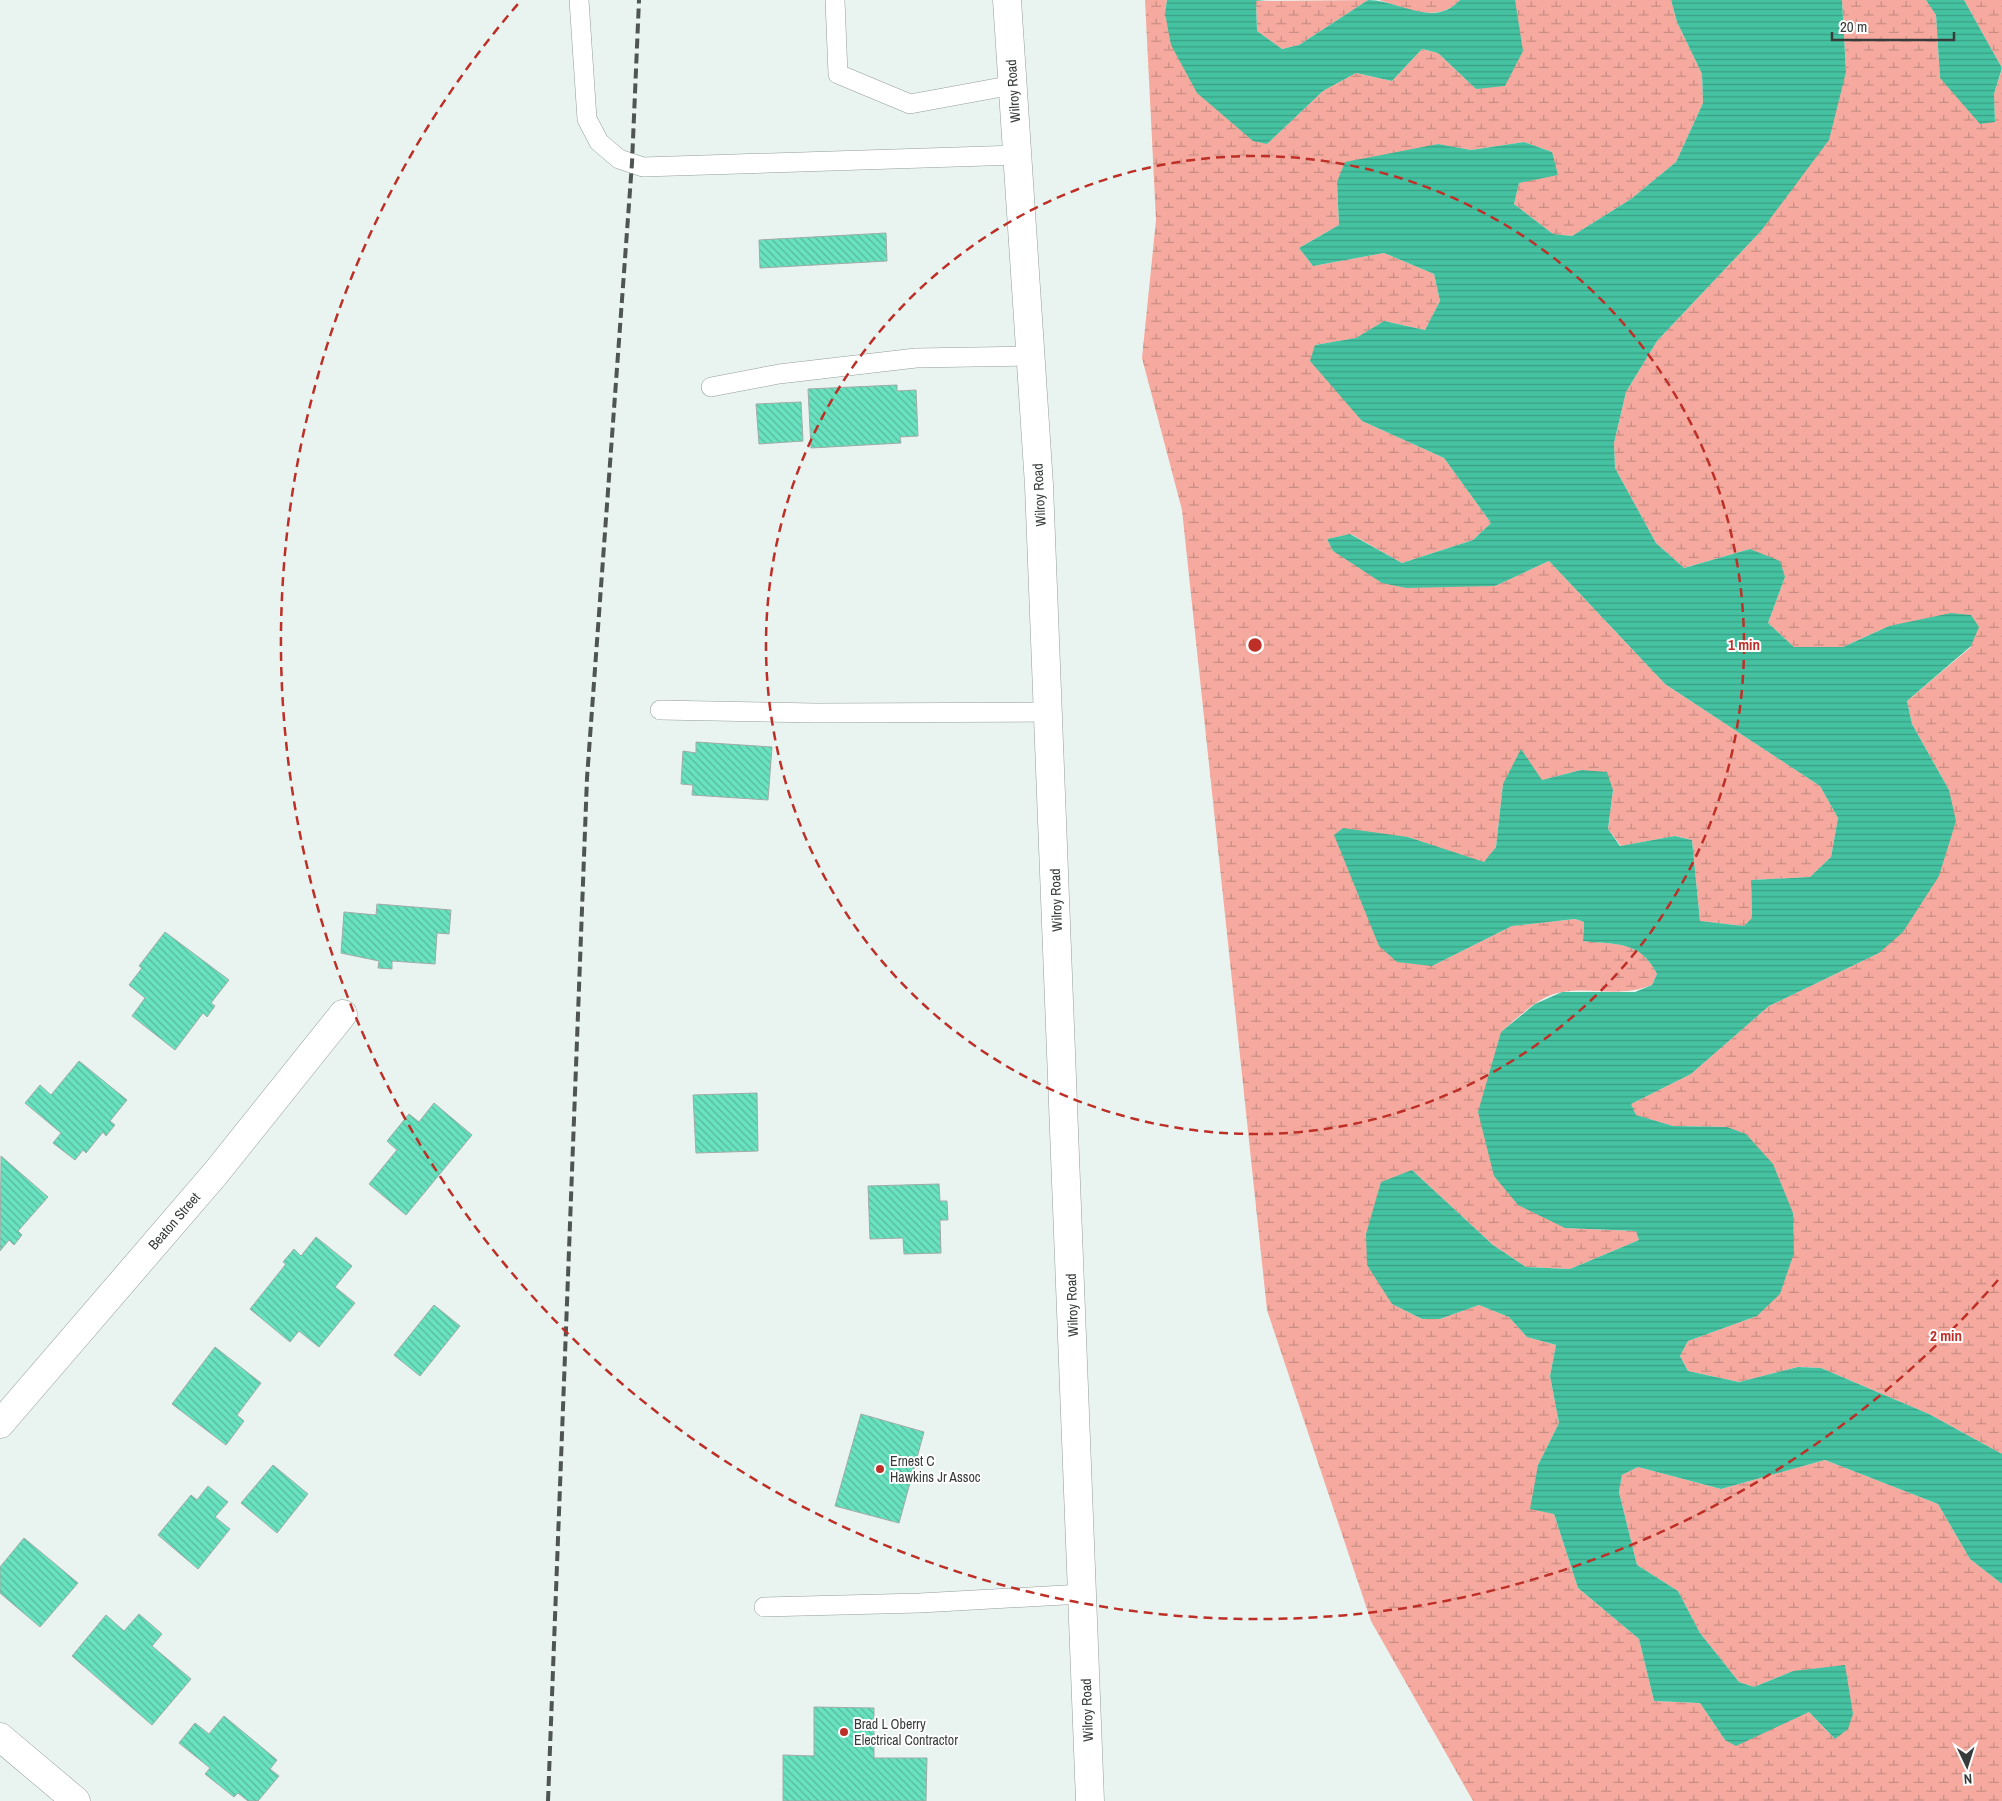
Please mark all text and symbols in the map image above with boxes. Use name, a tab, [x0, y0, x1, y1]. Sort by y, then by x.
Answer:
scale bar	[1832, 10, 1954, 42]
text: 20 m	[1840, 16, 1867, 37]
street label: Wilroy Road	[1002, 59, 1024, 123]
street label: Wilroy Road	[1028, 463, 1050, 527]
text: 1 min	[1728, 634, 1760, 655]
centre of rings	[1246, 636, 1264, 654]
street label: Wilroy Road	[1046, 868, 1066, 932]
street label: Beaton Street	[144, 1189, 204, 1253]
street label: Wilroy Road	[1062, 1273, 1082, 1337]
text: 2 min	[1930, 1325, 1962, 1346]
place label: Ernest C Hawkins Jr Assoc	[890, 1452, 981, 1486]
marker: Ernest C Hawkins Jr Assoc	[874, 1463, 886, 1475]
street label: Wilroy Road	[1077, 1678, 1097, 1742]
place label: Brad L Oberry Electrical Contractor	[854, 1715, 958, 1749]
marker: Brad L Oberry Electrical Contractor	[838, 1726, 850, 1738]
north arrow	[1942, 1741, 1992, 1791]
text: N	[1963, 1770, 1973, 1788]

